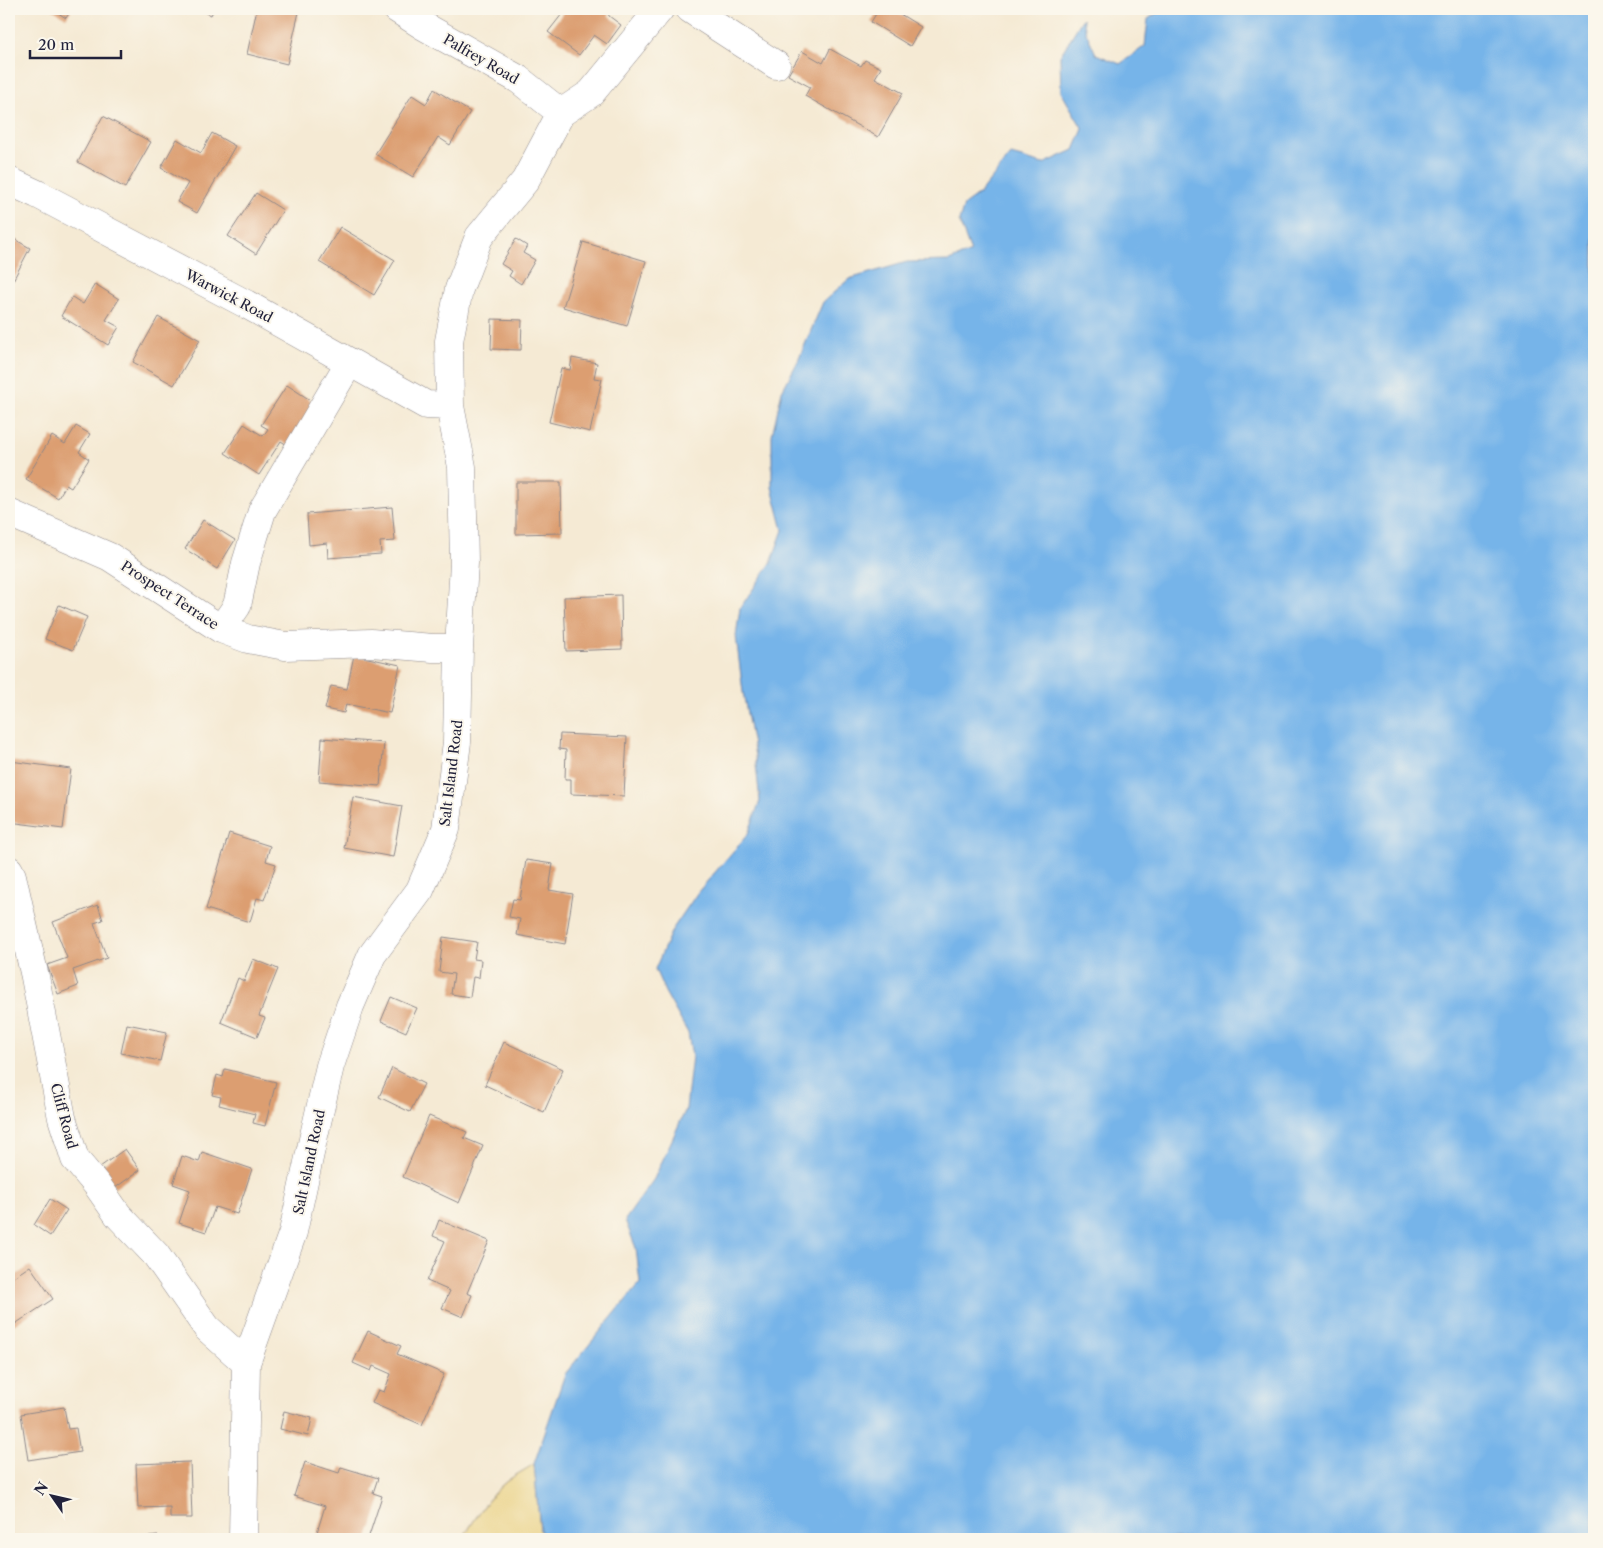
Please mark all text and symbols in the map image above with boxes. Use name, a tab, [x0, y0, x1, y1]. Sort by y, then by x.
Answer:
scale bar	[30, 28, 121, 60]
street label: Palfrey Road	[440, 30, 523, 88]
text: 20 m	[38, 35, 74, 54]
street label: Warwick Road	[181, 265, 276, 327]
street label: Prospect Terrace	[118, 557, 222, 633]
street label: Salt Island Road	[436, 718, 467, 827]
street label: Cliff Road	[47, 1081, 82, 1151]
street label: Salt Island Road	[289, 1107, 329, 1216]
north arrow	[28, 1470, 78, 1520]
text: N	[30, 1479, 52, 1499]

